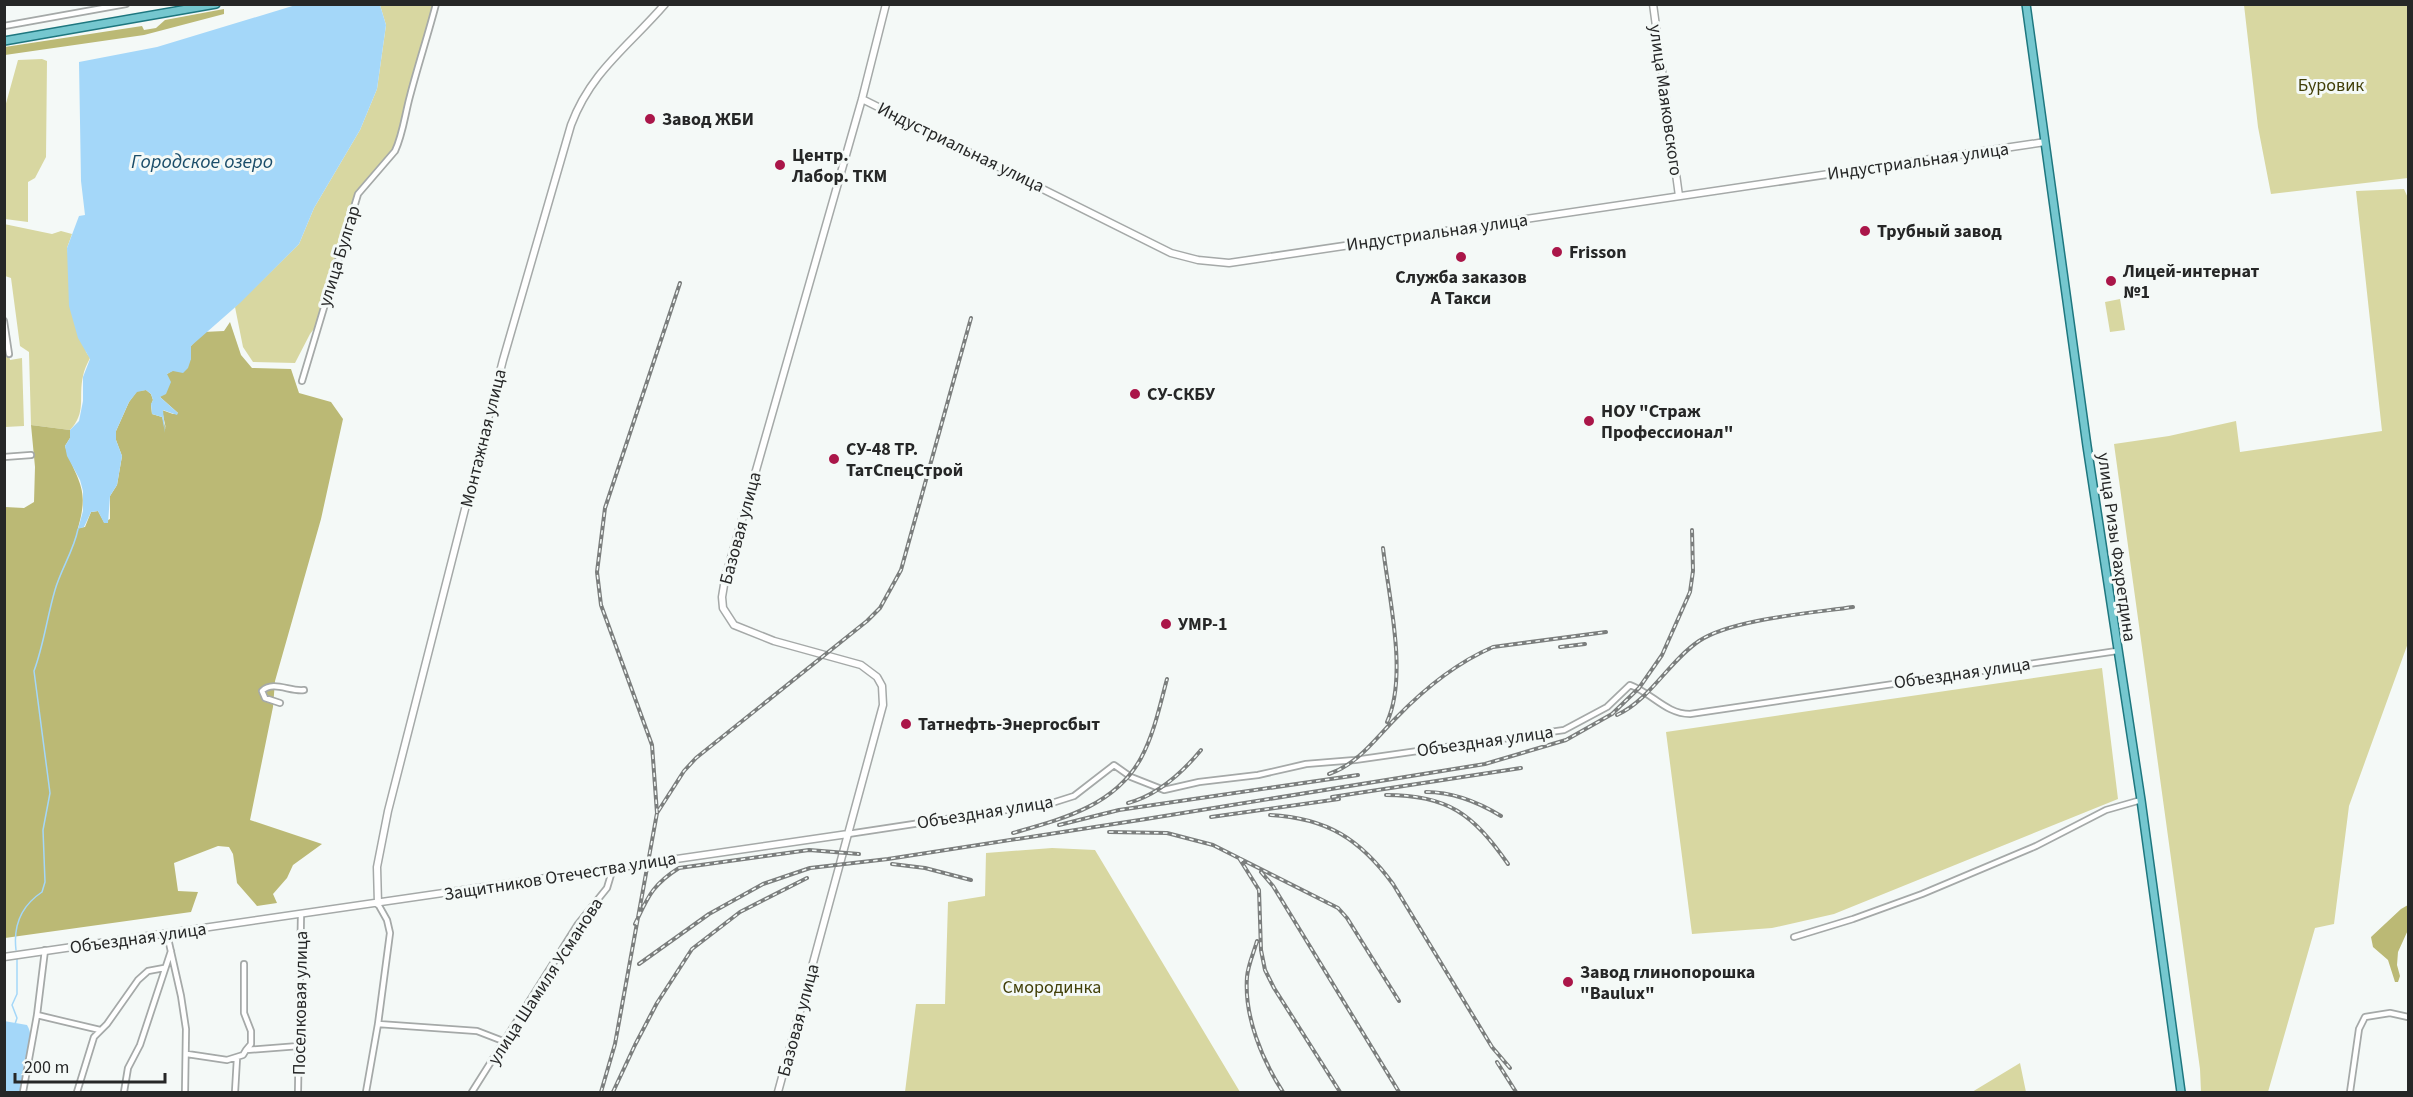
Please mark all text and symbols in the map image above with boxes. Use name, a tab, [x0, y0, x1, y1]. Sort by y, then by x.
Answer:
street label: улица Маяковского	[1643, 23, 1689, 177]
park label: Буровик	[2298, 73, 2364, 98]
street label: Индустриальная улица	[873, 96, 1049, 199]
place label: Завод ЖБИ	[662, 107, 754, 132]
marker: Завод ЖБИ	[643, 112, 657, 126]
street label: Индустриальная улица	[1826, 136, 2010, 187]
place label: Центр. Лабор. ТКМ	[791, 143, 887, 189]
water label: Городское озеро	[131, 148, 273, 176]
marker: Центр. Лабор. ТКМ	[773, 158, 787, 172]
street label: улица Булгар	[312, 202, 367, 310]
street label: Индустриальная улица	[1345, 207, 1529, 258]
place label: Трубный завод	[1877, 219, 2002, 244]
marker: Трубный завод	[1858, 224, 1872, 238]
place label: Frisson	[1569, 240, 1626, 265]
marker: Frisson	[1550, 245, 1564, 259]
marker: Служба заказов А Такси	[1454, 250, 1468, 264]
place label: Лицей-интернат №1	[2122, 259, 2260, 305]
place label: Служба заказов А Такси	[1395, 265, 1527, 311]
marker: Лицей-интернат №1	[2104, 274, 2118, 288]
street label: Монтажная улица	[454, 366, 513, 510]
place label: СУ-СКБУ	[1147, 382, 1216, 407]
marker: СУ-СКБУ	[1128, 387, 1142, 401]
place label: НОУ "Страж Профессионал"	[1601, 399, 1733, 445]
marker: НОУ "Страж Профессионал"	[1582, 414, 1596, 428]
place label: СУ-48 ТР. ТатСпецСтрой	[846, 437, 963, 483]
street label: улица Ризы Фахретдина	[2091, 451, 2142, 643]
marker: СУ-48 ТР. ТатСпецСтрой	[827, 452, 841, 466]
street label: Базовая улица	[713, 469, 768, 587]
place label: УМР-1	[1178, 612, 1228, 637]
marker: УМР-1	[1159, 617, 1173, 631]
street label: Объездная улица	[1892, 652, 2032, 695]
place label: Татнефть-Энергосбыт	[918, 712, 1100, 737]
marker: Татнефть-Энергосбыт	[899, 717, 913, 731]
street label: Объездная улица	[1415, 720, 1555, 763]
street label: Объездная улица	[915, 789, 1055, 836]
street label: Защитников Отечества улица	[442, 846, 678, 907]
street label: улица Шамиля Усманова	[482, 893, 609, 1070]
street label: Объездная улица	[68, 917, 208, 960]
street label: Поселковая улица	[287, 931, 314, 1075]
place label: Завод глинопорошка "Baulux"	[1580, 960, 1755, 1006]
street label: Базовая улица	[771, 961, 826, 1079]
park label: Смородинка	[1003, 975, 1101, 1000]
marker: Завод глинопорошка "Baulux"	[1561, 975, 1575, 989]
scale bar	[15, 1046, 165, 1084]
text: 200 m	[24, 1055, 69, 1080]

